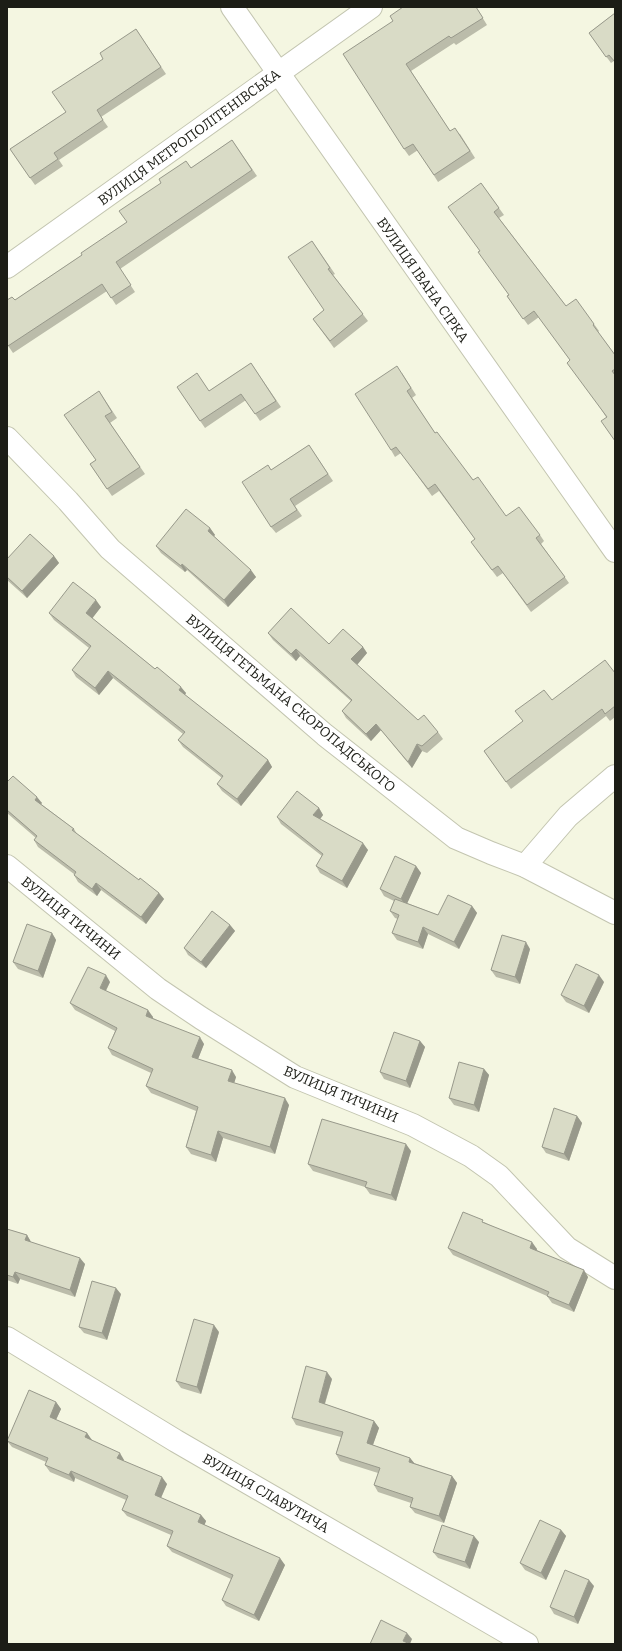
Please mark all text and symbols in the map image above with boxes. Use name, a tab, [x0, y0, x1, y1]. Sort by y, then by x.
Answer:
street label: ВУЛИЦЯ МЕТРОПОЛІТЕНІВСЬКА	[95, 65, 284, 209]
street label: ВУЛИЦЯ ІВАНА СІРКА	[373, 215, 472, 346]
street label: ВУЛИЦЯ ГЕТЬМАНА СКОРОПАДСЬКОГО	[183, 611, 399, 796]
street label: ВУЛИЦЯ ТИЧИНИ	[18, 873, 124, 964]
street label: ВУЛИЦЯ ТИЧИНИ	[281, 1063, 401, 1126]
street label: ВУЛИЦЯ СЛАВУТИЧА	[199, 1450, 332, 1537]

